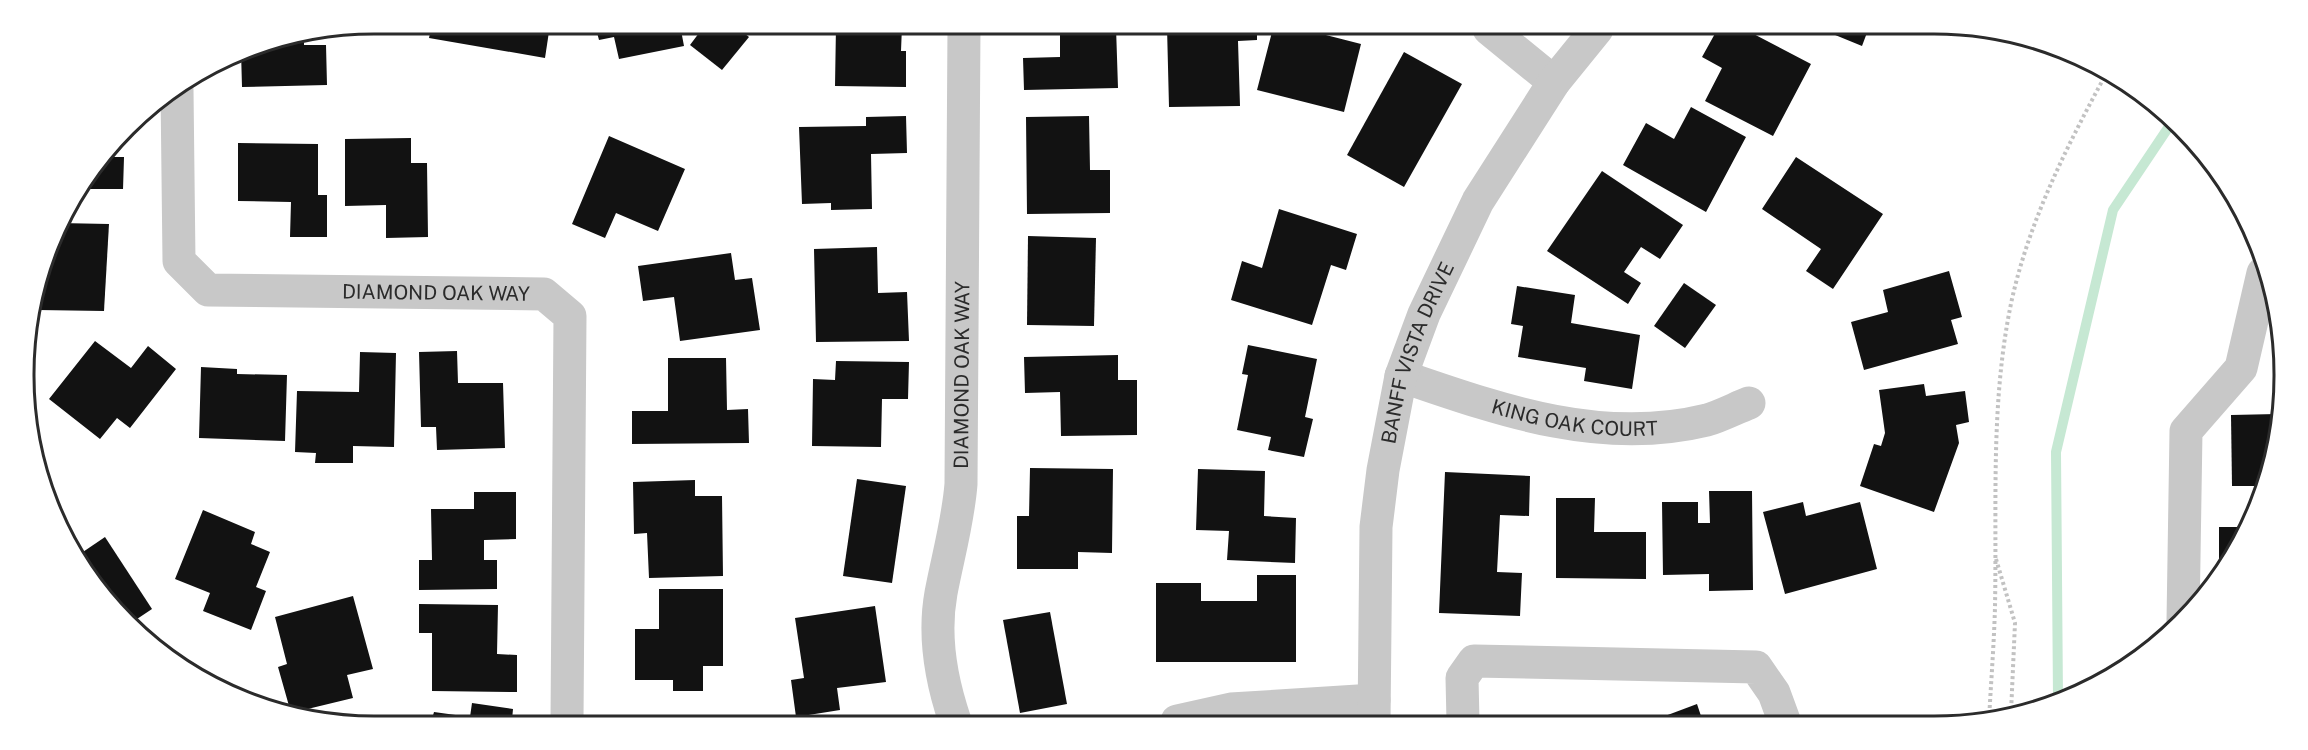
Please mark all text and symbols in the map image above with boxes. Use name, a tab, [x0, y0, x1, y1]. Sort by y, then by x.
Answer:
street label: BANFF VISTA DRIVE	[1376, 258, 1459, 446]
street label: DIAMOND OAK WAY	[342, 280, 530, 306]
street label: DIAMOND OAK WAY	[949, 281, 974, 469]
street label: KING OAK COURT	[1489, 394, 1659, 441]

